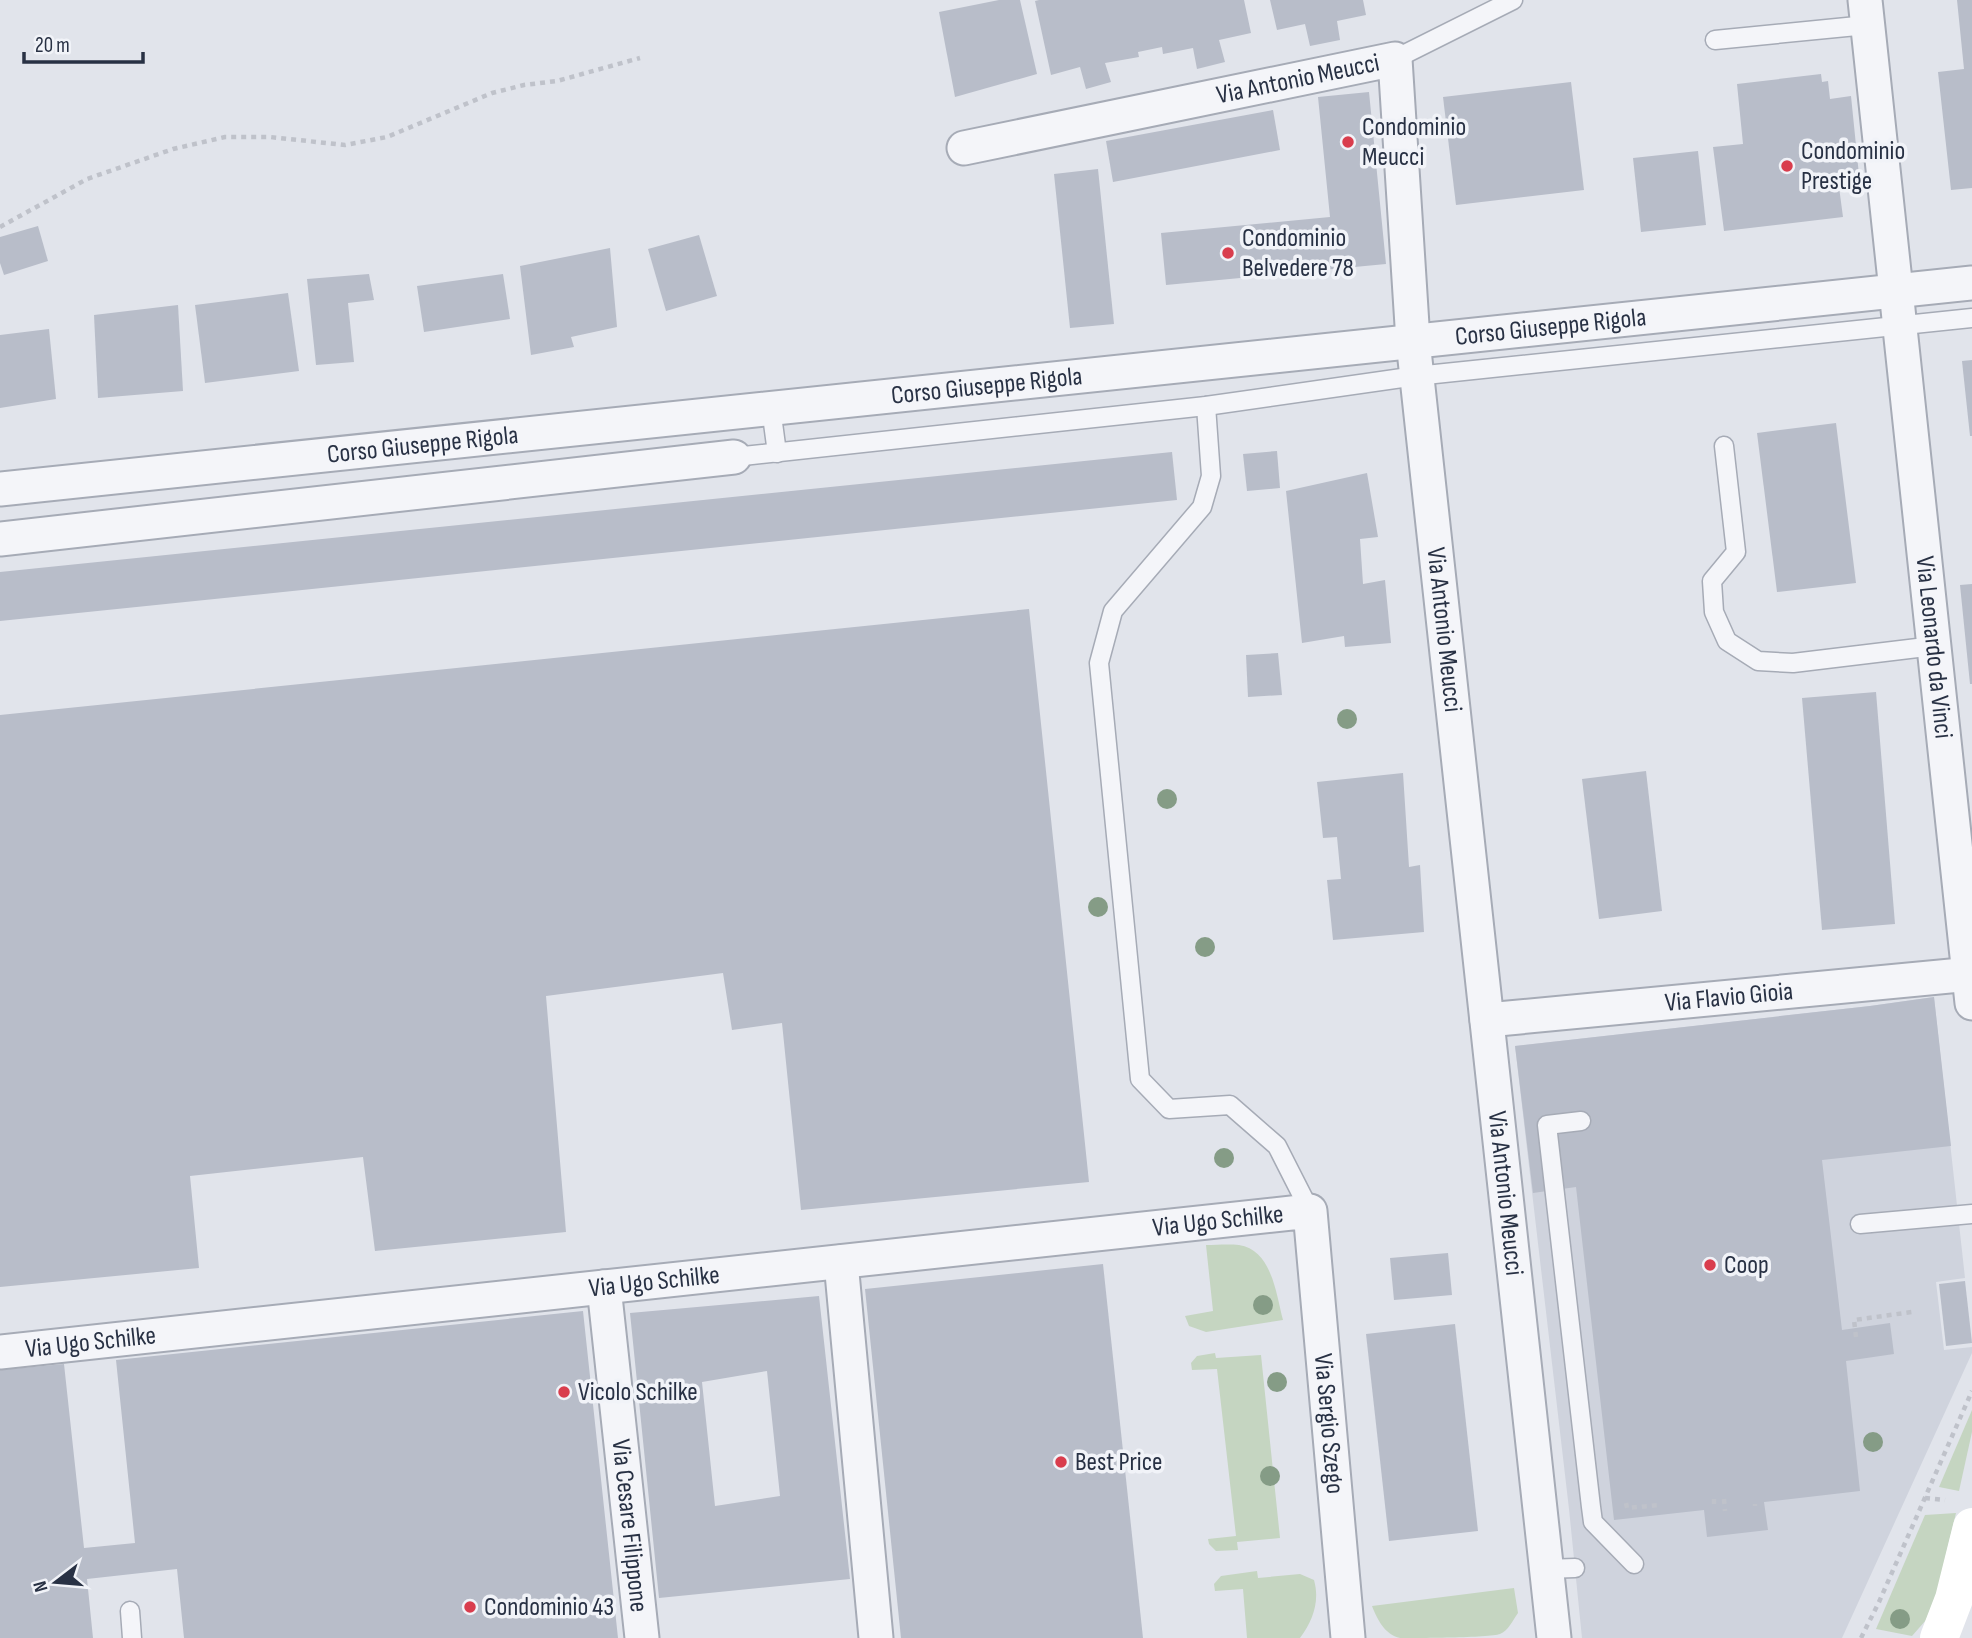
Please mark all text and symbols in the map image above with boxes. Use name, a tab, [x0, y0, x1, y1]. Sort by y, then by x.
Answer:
scale bar	[24, 21, 144, 65]
text: 20 m	[35, 33, 70, 58]
street label: Via Antonio Meucci	[1214, 47, 1382, 111]
place label: Condominio Meucci	[1362, 112, 1466, 173]
marker: Condominio Meucci	[1340, 134, 1356, 150]
place label: Condominio Prestige	[1801, 136, 1905, 197]
marker: Condominio Prestige	[1779, 158, 1795, 174]
place label: Condominio Belvedere 78	[1242, 223, 1354, 284]
marker: Condominio Belvedere 78	[1220, 245, 1236, 261]
street label: Corso Giuseppe Rigola	[1453, 302, 1648, 352]
street label: Corso Giuseppe Rigola	[890, 361, 1084, 411]
street label: Corso Giuseppe Rigola	[326, 419, 520, 470]
street label: Via Antonio Meucci	[1420, 546, 1469, 714]
street label: Via Leonardo da Vinci	[1909, 555, 1959, 740]
street label: Via Flavio Gioia	[1663, 976, 1794, 1019]
street label: Via Antonio Meucci	[1481, 1109, 1530, 1277]
street label: Via Ugo Schilke	[1151, 1198, 1285, 1243]
place label: Coop	[1724, 1250, 1769, 1281]
marker: Coop	[1702, 1257, 1718, 1273]
street label: Via Ugo Schilke	[587, 1259, 721, 1304]
street label: Via Ugo Schilke	[24, 1320, 157, 1365]
street label: Via Sergio Szego	[1307, 1352, 1351, 1495]
place label: Vicolo Schilke	[578, 1377, 698, 1408]
marker: Vicolo Schilke	[556, 1384, 572, 1400]
street label: Via Cesare Filippone	[605, 1438, 655, 1614]
place label: Best Price	[1075, 1447, 1162, 1478]
marker: Best Price	[1053, 1454, 1069, 1470]
north arrow	[21, 1547, 91, 1617]
text: N	[29, 1578, 54, 1594]
place label: Condominio 43	[484, 1592, 614, 1623]
marker: Condominio 43	[462, 1599, 478, 1615]

